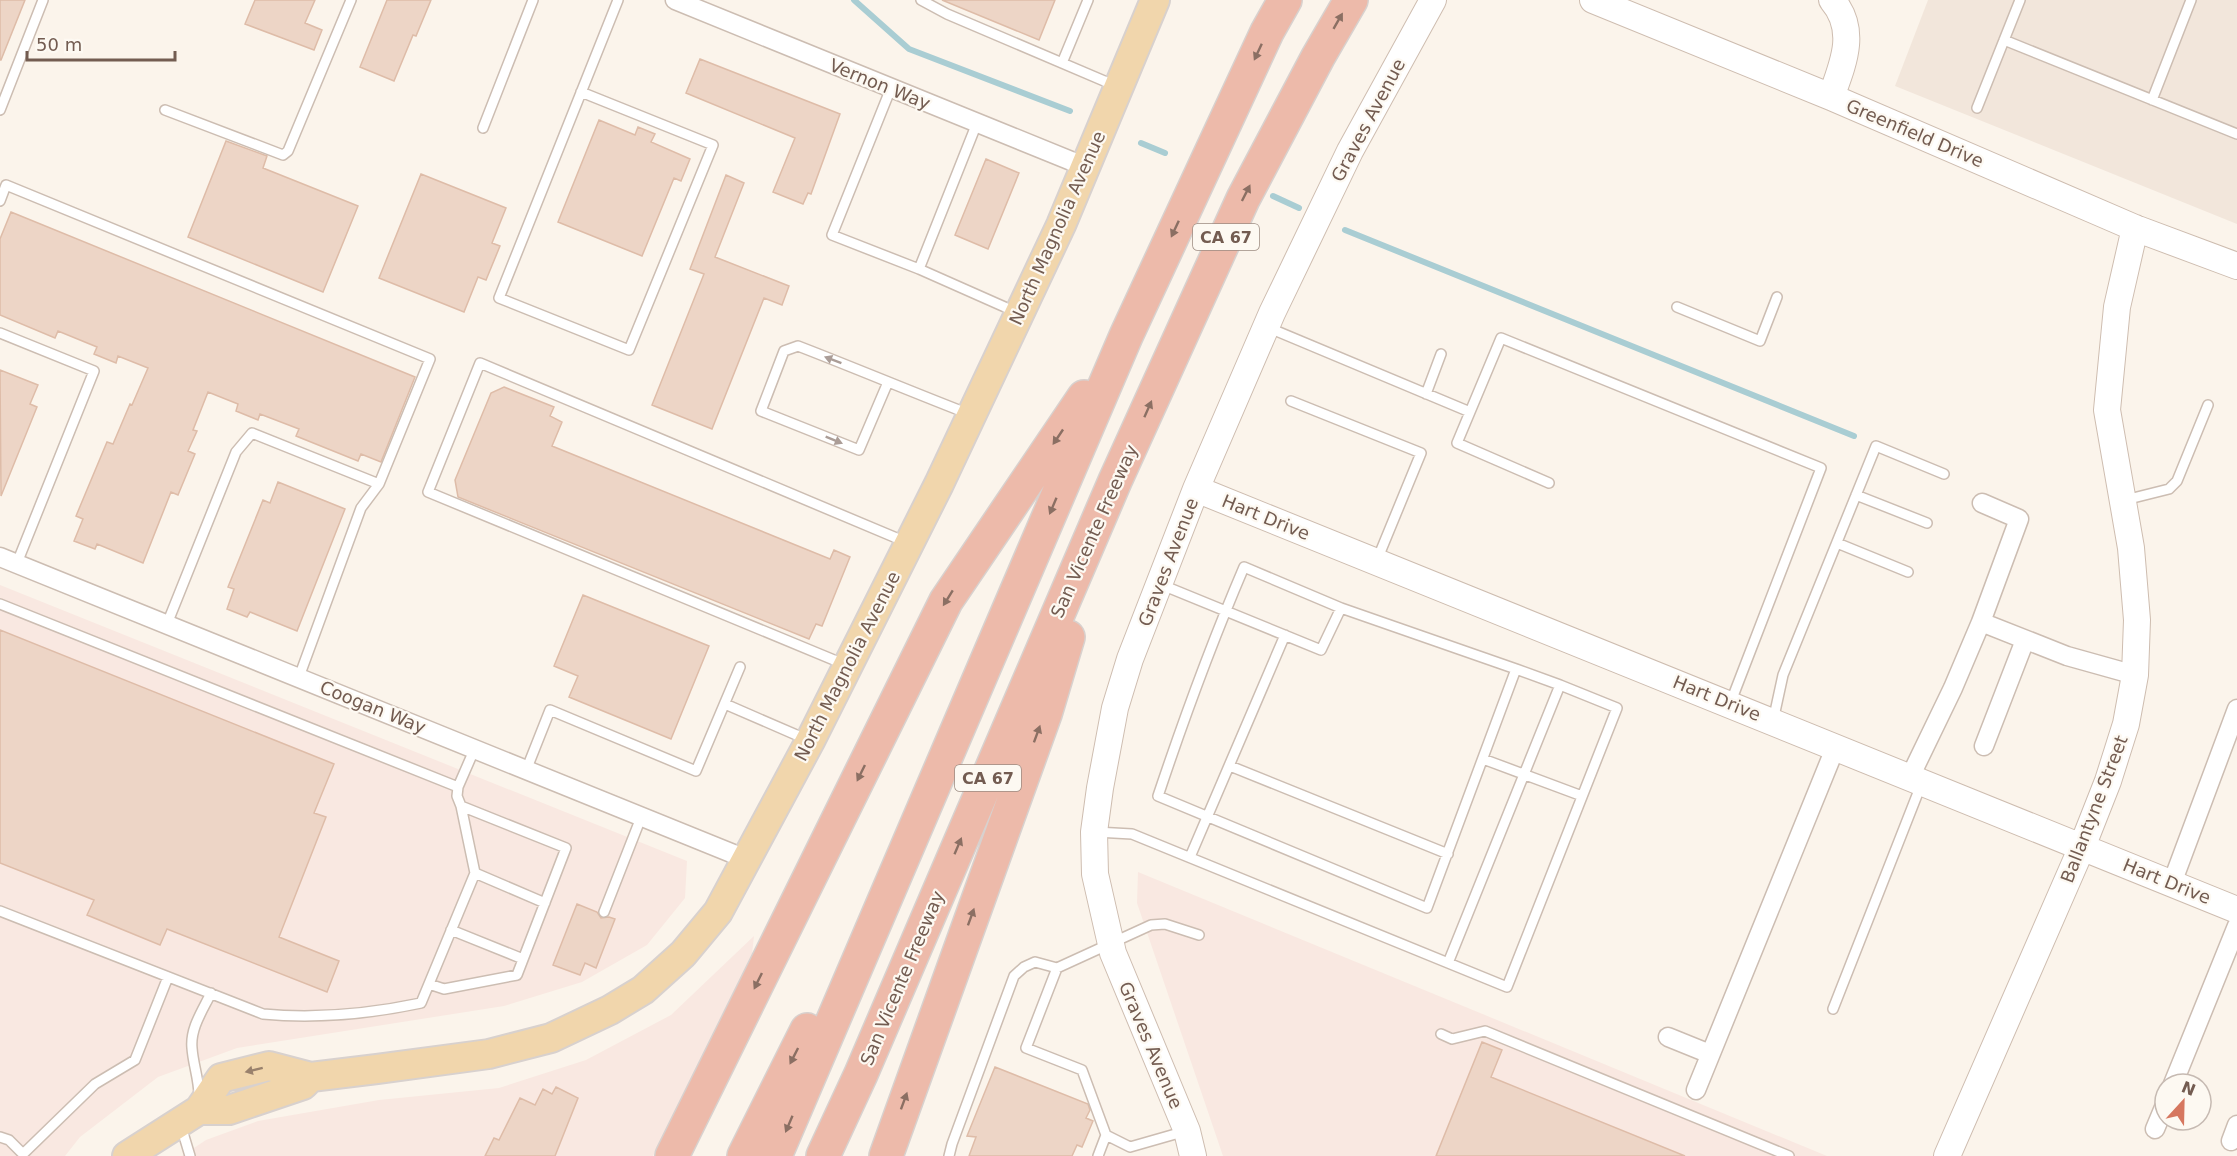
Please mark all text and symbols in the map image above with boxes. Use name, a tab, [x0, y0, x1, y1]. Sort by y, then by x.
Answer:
one-way arrow	[1333, 13, 1343, 30]
scale bar	[27, 24, 176, 62]
text: 50 m	[36, 34, 82, 55]
one-way arrow	[1253, 43, 1262, 60]
street label: Vernon Way	[826, 54, 934, 114]
street label: Graves Avenue	[1327, 55, 1409, 185]
street label: Greenfield Drive	[1843, 95, 1987, 171]
street label: North Magnolia Avenue	[1005, 128, 1109, 328]
one-way arrow	[1242, 185, 1251, 202]
one-way arrow	[1171, 220, 1180, 237]
road number: CA 67	[1193, 224, 1259, 250]
one-way arrow	[824, 355, 842, 365]
one-way arrow	[1143, 399, 1153, 417]
one-way arrow	[1052, 429, 1063, 445]
one-way arrow	[825, 436, 843, 445]
street label: San Vicente Freeway	[1046, 441, 1142, 621]
street label: Hart Drive	[1219, 490, 1313, 544]
street label: Graves Avenue	[1134, 495, 1202, 629]
one-way arrow	[1048, 497, 1058, 515]
street label: North Magnolia Avenue	[790, 568, 904, 764]
one-way arrow	[943, 590, 954, 607]
street label: Hart Drive	[1670, 671, 1764, 725]
street label: Coogan Way	[317, 676, 429, 738]
one-way arrow	[1033, 725, 1043, 743]
street label: Ballantyne Street	[2056, 732, 2132, 886]
one-way arrow	[856, 764, 866, 781]
road number: CA 67	[955, 765, 1021, 791]
one-way arrow	[953, 837, 963, 855]
street label: Hart Drive	[2120, 854, 2214, 908]
street label: San Vicente Freeway	[856, 887, 948, 1068]
one-way arrow	[966, 908, 976, 926]
one-way arrow	[753, 972, 762, 989]
street label: Graves Avenue	[1115, 978, 1187, 1112]
one-way arrow	[789, 1048, 798, 1065]
one-way arrow	[245, 1065, 263, 1075]
north arrow	[2153, 1072, 2213, 1132]
text: N	[2179, 1077, 2198, 1100]
one-way arrow	[900, 1091, 910, 1109]
one-way arrow	[784, 1115, 794, 1133]

